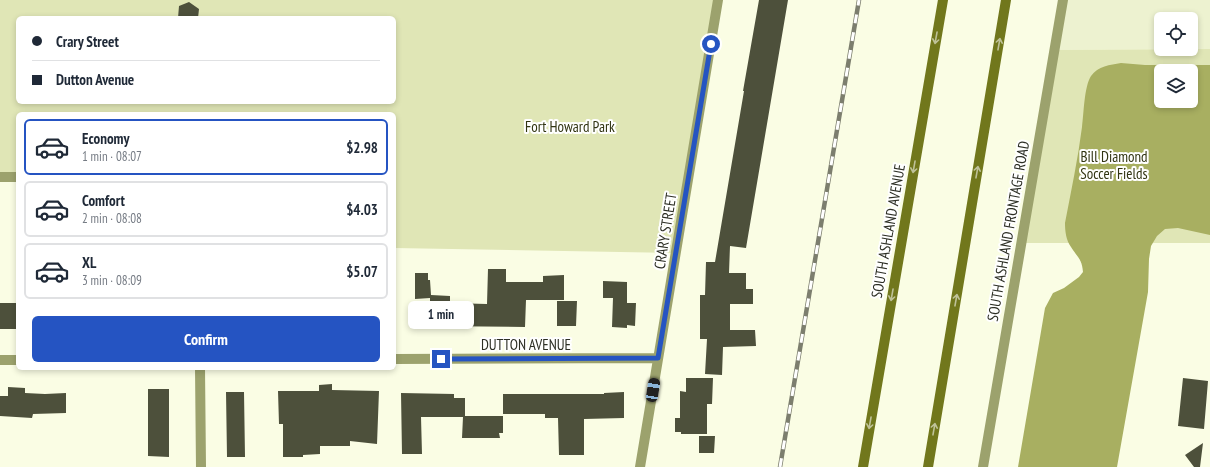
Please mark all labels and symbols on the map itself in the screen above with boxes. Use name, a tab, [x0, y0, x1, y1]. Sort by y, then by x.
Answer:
one-way arrow	[932, 32, 940, 45]
route start	[702, 35, 720, 53]
one-way arrow	[995, 38, 1003, 51]
park label: Fort Howard Park	[525, 117, 615, 136]
street label: SOUTH ASHLAND FRONTAGE ROAD	[983, 139, 1033, 323]
park label: Bill Diamond Soccer Fields	[1080, 147, 1148, 183]
one-way arrow	[910, 160, 918, 173]
street label: SOUTH ASHLAND AVENUE	[867, 162, 909, 300]
one-way arrow	[973, 166, 981, 179]
street label: CRARY STREET	[650, 191, 680, 270]
one-way arrow	[888, 288, 896, 301]
one-way arrow	[952, 294, 960, 307]
callout: 1 min	[408, 301, 474, 329]
street label: DUTTON AVENUE	[481, 335, 571, 354]
route end	[432, 350, 450, 368]
car	[645, 377, 661, 403]
one-way arrow	[866, 416, 874, 429]
one-way arrow	[930, 422, 938, 435]

